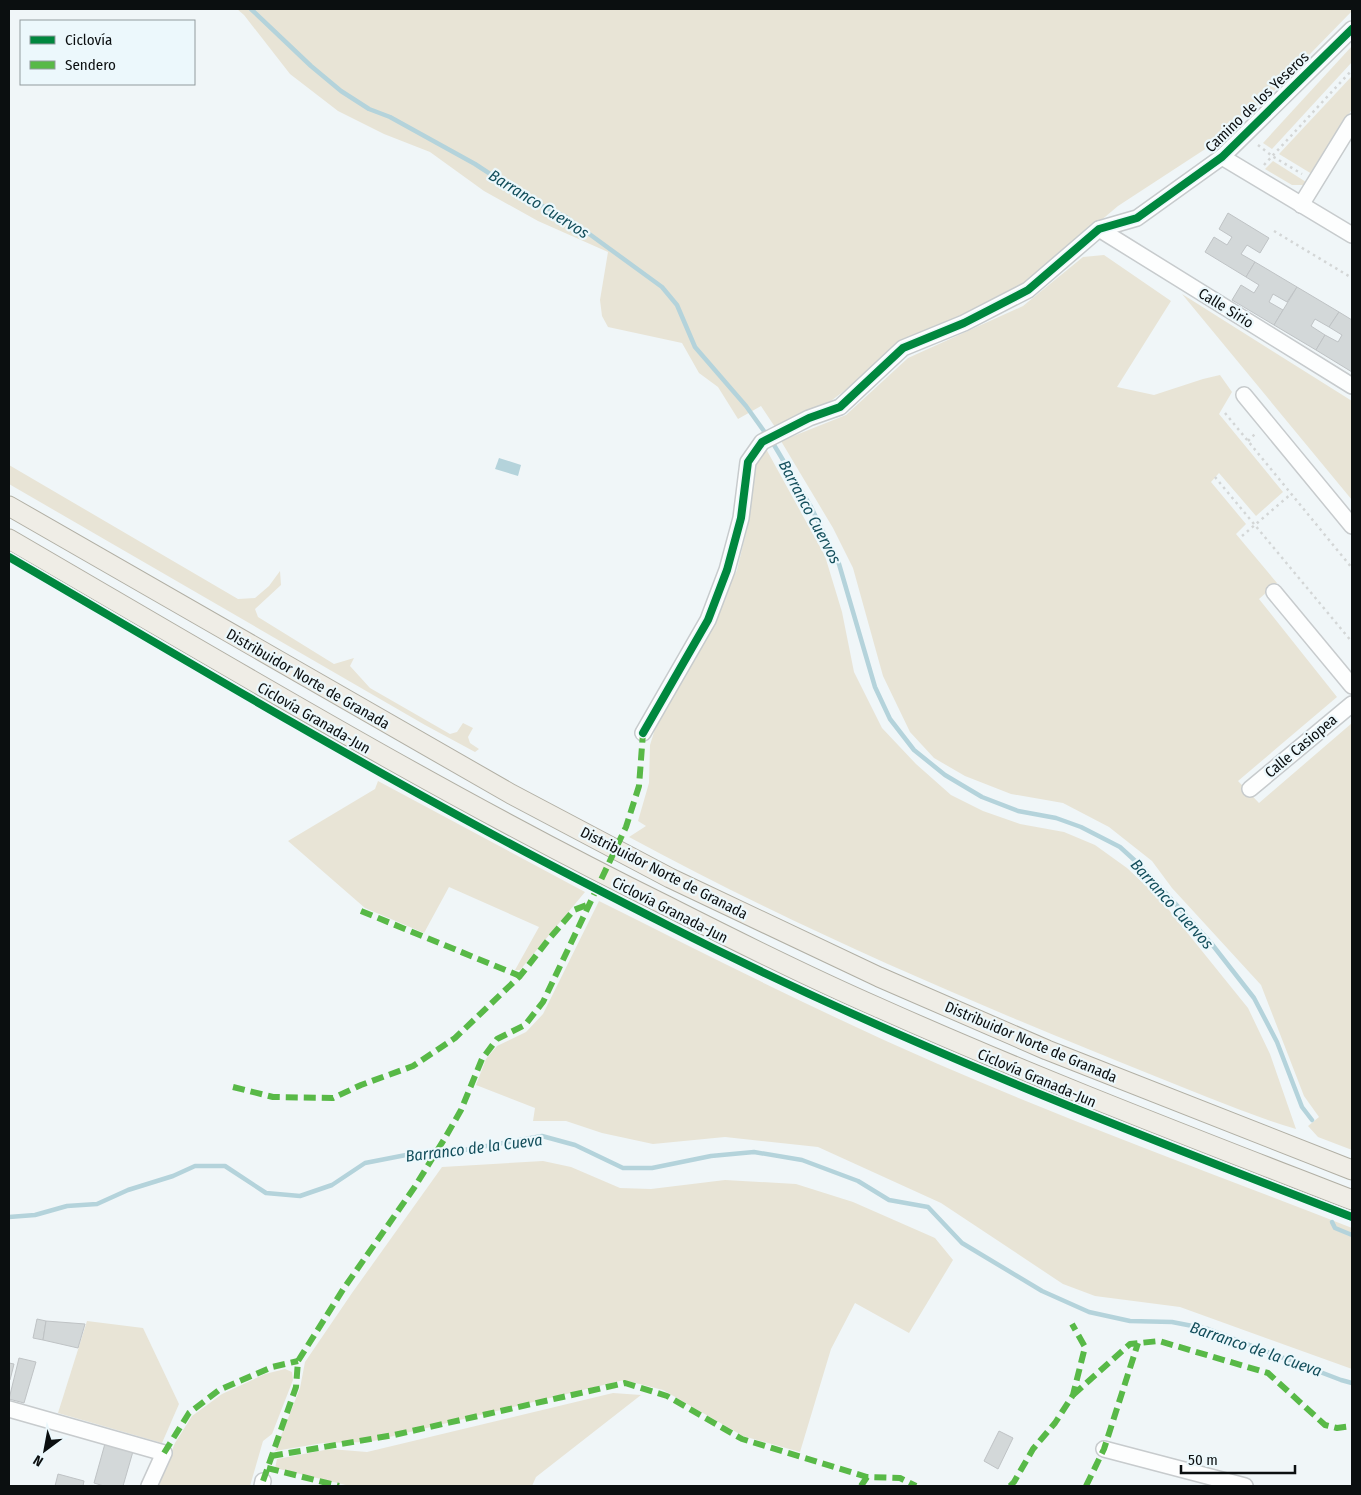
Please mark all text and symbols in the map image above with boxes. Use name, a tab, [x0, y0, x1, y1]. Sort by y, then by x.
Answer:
legend	[20, 20, 195, 85]
text: Ciclovía	[65, 31, 112, 49]
street label: Camino de los Yeseros	[1201, 48, 1313, 156]
text: Sendero	[65, 56, 116, 74]
water label: Barranco Cuervos	[485, 166, 593, 242]
street label: Calle Sirio	[1195, 284, 1257, 332]
water label: Barranco Cuervos	[775, 457, 845, 567]
street label: Distribuidor Norte de Granada	[223, 625, 393, 733]
street label: Ciclovía Granada-Jun	[254, 678, 374, 758]
street label: Calle Casiopea	[1261, 711, 1341, 781]
street label: Distribuidor Norte de Granada	[577, 823, 751, 923]
water label: Barranco Cuervos	[1127, 855, 1217, 953]
street label: Ciclovía Granada-Jun	[609, 873, 731, 947]
street label: Distribuidor Norte de Granada	[942, 998, 1120, 1086]
street label: Ciclovía Granada-Jun	[975, 1045, 1099, 1111]
water label: Barranco de la Cueva	[404, 1130, 544, 1166]
water label: Barranco de la Cueva	[1188, 1318, 1324, 1380]
north arrow	[20, 1425, 70, 1475]
scale bar	[1181, 1442, 1295, 1474]
text: N	[30, 1451, 46, 1470]
text: 50 m	[1188, 1451, 1218, 1469]

